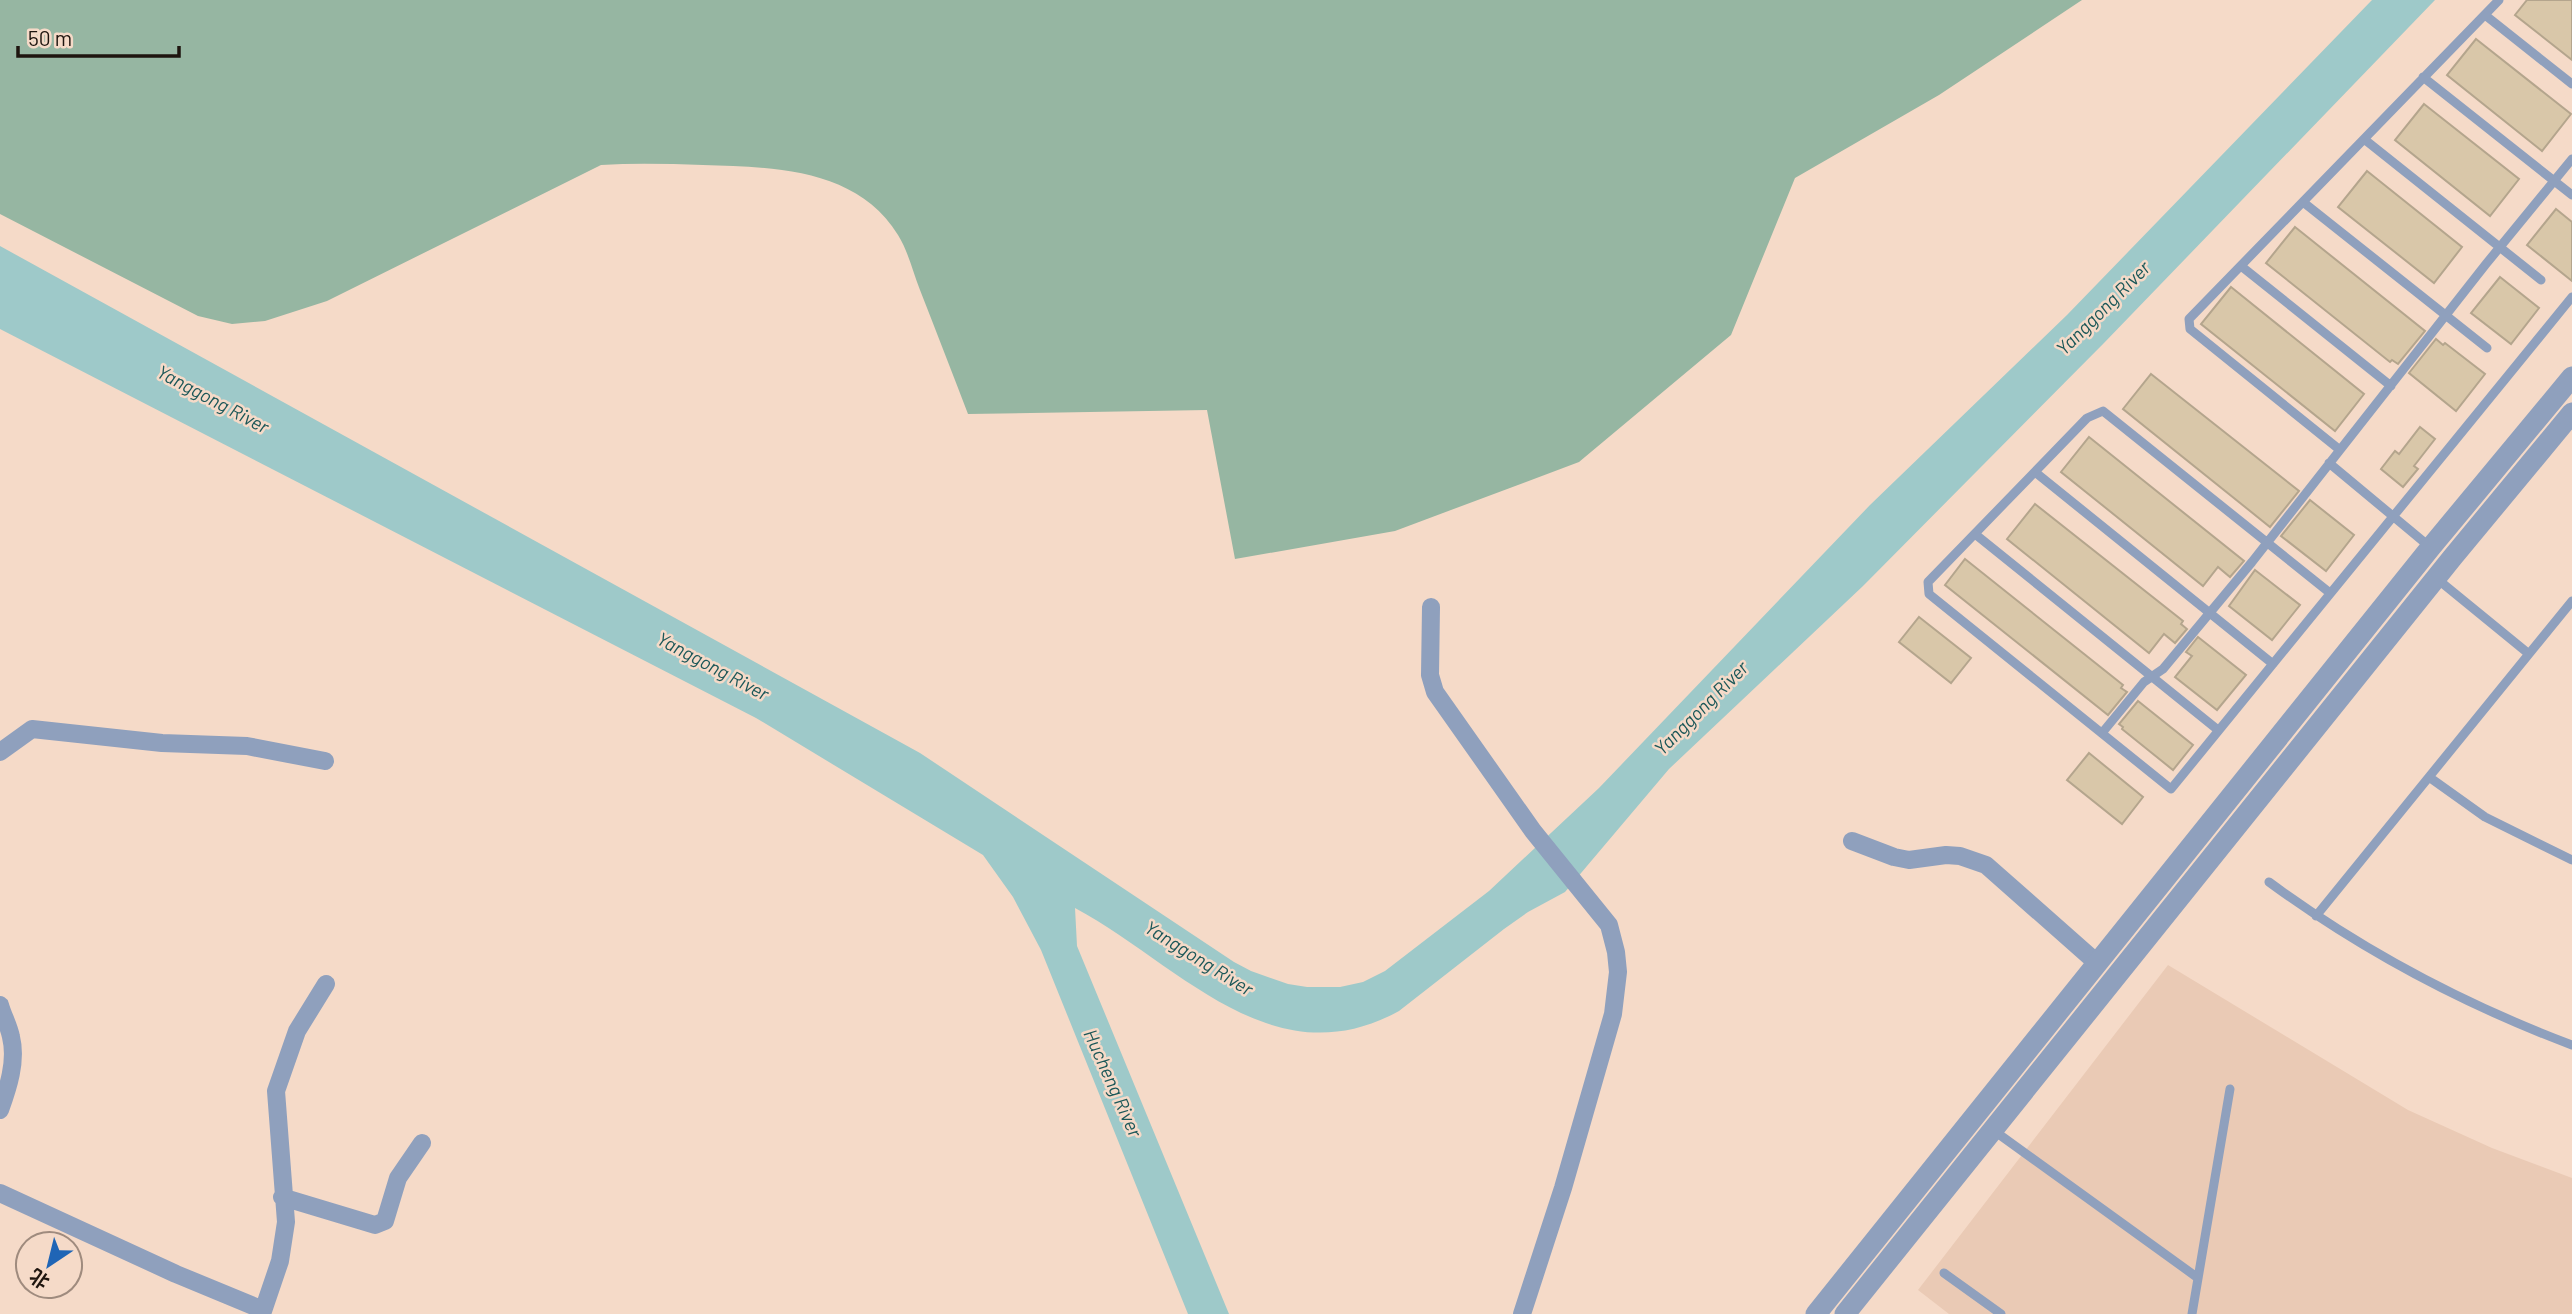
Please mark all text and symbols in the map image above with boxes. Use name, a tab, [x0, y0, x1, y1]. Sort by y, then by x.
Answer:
scale bar	[18, 14, 178, 58]
text: 50 m	[28, 25, 72, 50]
water label: Yanggong River	[2051, 255, 2155, 359]
water label: Yanggong River	[153, 359, 274, 438]
water label: Yanggong River	[653, 626, 774, 705]
water label: Yanggong River	[1649, 655, 1753, 759]
water label: Yanggong River	[1141, 915, 1259, 1001]
water label: Hucheng River	[1079, 1025, 1148, 1141]
north arrow	[14, 1230, 84, 1300]
text: 北	[25, 1264, 53, 1294]

